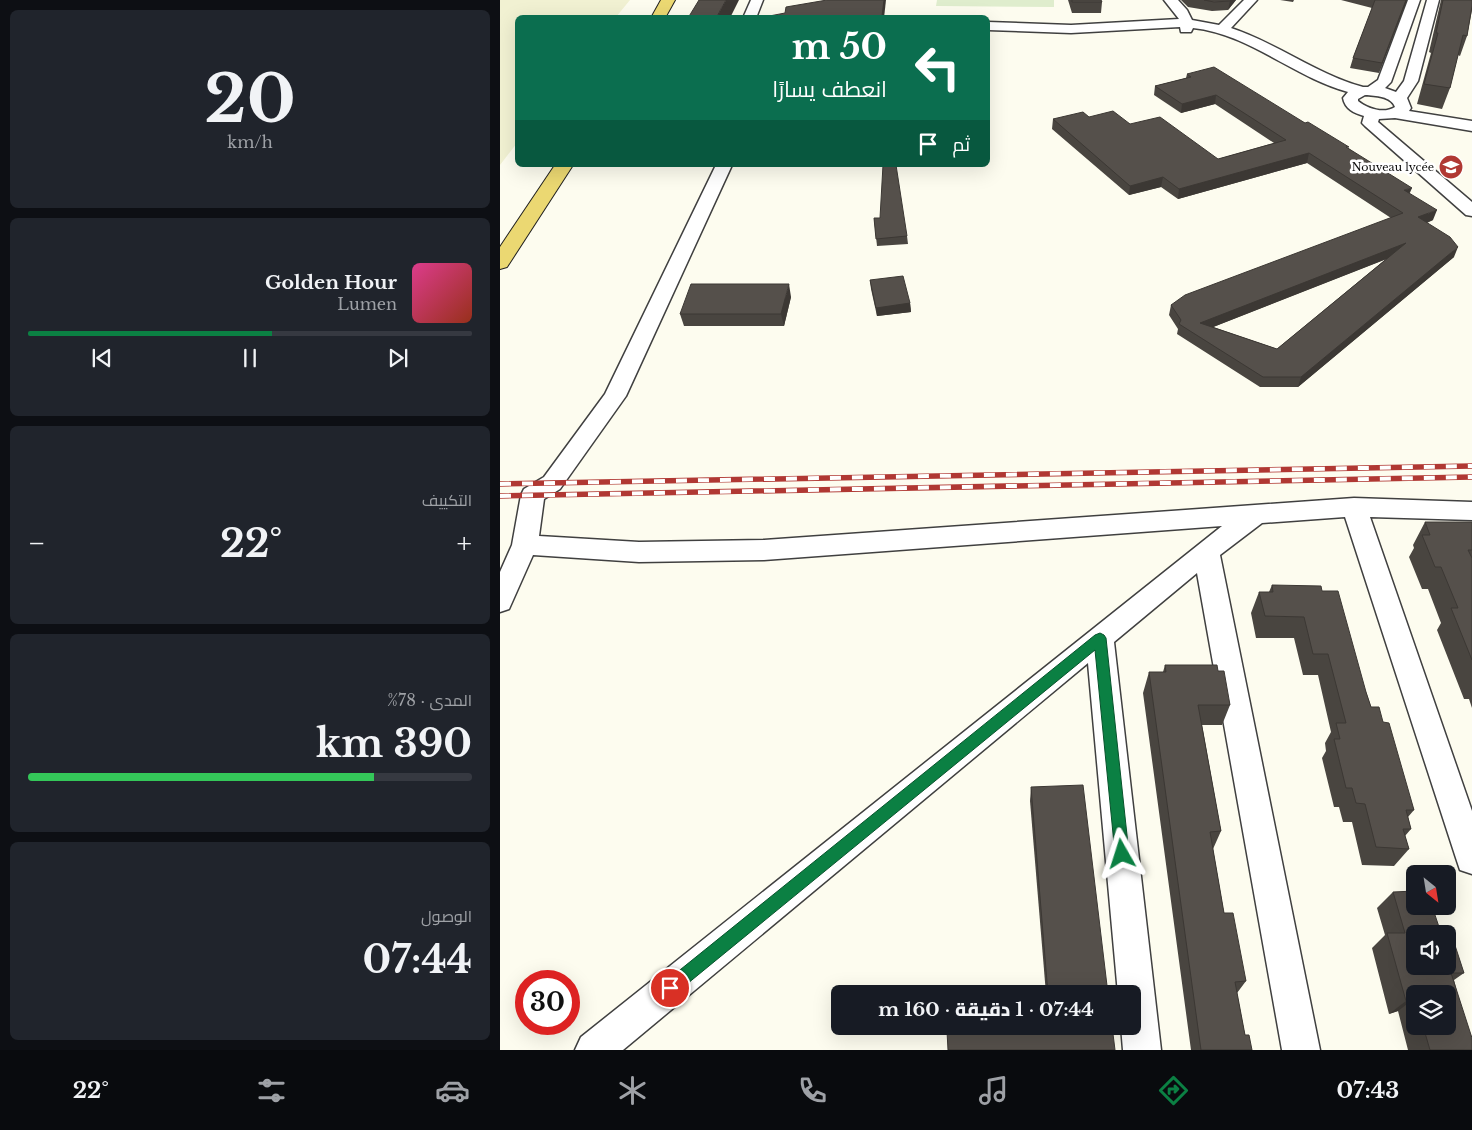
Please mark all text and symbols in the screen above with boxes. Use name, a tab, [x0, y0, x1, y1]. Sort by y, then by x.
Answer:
text: 50 m	[792, 25, 887, 68]
icon: left	[905, 35, 970, 100]
text: 20	[204, 59, 296, 140]
text: انعطف يسارًا	[772, 76, 887, 103]
icon: arrive	[914, 130, 942, 158]
text: km/h	[227, 132, 273, 152]
text: ثم	[952, 133, 970, 156]
school or university icon: Nouveau lycée	[1438, 154, 1464, 180]
place label: Nouveau lycée	[1352, 160, 1434, 174]
text: Golden Hour	[265, 271, 397, 294]
text: Lumen	[337, 294, 397, 314]
icon: previous	[88, 344, 116, 372]
icon: pause	[236, 344, 264, 372]
icon: next	[384, 344, 412, 372]
text: التكييف	[422, 490, 472, 510]
text: 22°	[220, 520, 282, 567]
text: −	[28, 526, 46, 561]
text: +	[457, 526, 472, 561]
text: المدى · 78%	[387, 690, 472, 710]
text: 390 km	[316, 720, 472, 767]
position arrow	[1095, 827, 1147, 879]
north arrow	[1406, 865, 1456, 915]
map controls	[1406, 865, 1456, 1035]
text: الوصول	[421, 906, 472, 926]
button: sound	[1406, 925, 1456, 975]
text: 07:44	[362, 936, 472, 983]
pin	[649, 967, 691, 1009]
speed limit sign: 30	[515, 970, 580, 1035]
icon: arrive	[656, 974, 684, 1002]
button: layers	[1406, 985, 1456, 1035]
text: 07:44 · 1 دقيقة · 160 m	[878, 998, 1094, 1021]
icon: filters	[254, 1073, 289, 1108]
icon: car	[435, 1073, 470, 1108]
icon: climate	[615, 1073, 650, 1108]
icon: phone	[795, 1073, 830, 1108]
icon: music	[976, 1073, 1011, 1108]
icon: directions	[1156, 1073, 1191, 1108]
text: 22°	[73, 1077, 109, 1104]
text: 07:43	[1336, 1077, 1399, 1104]

